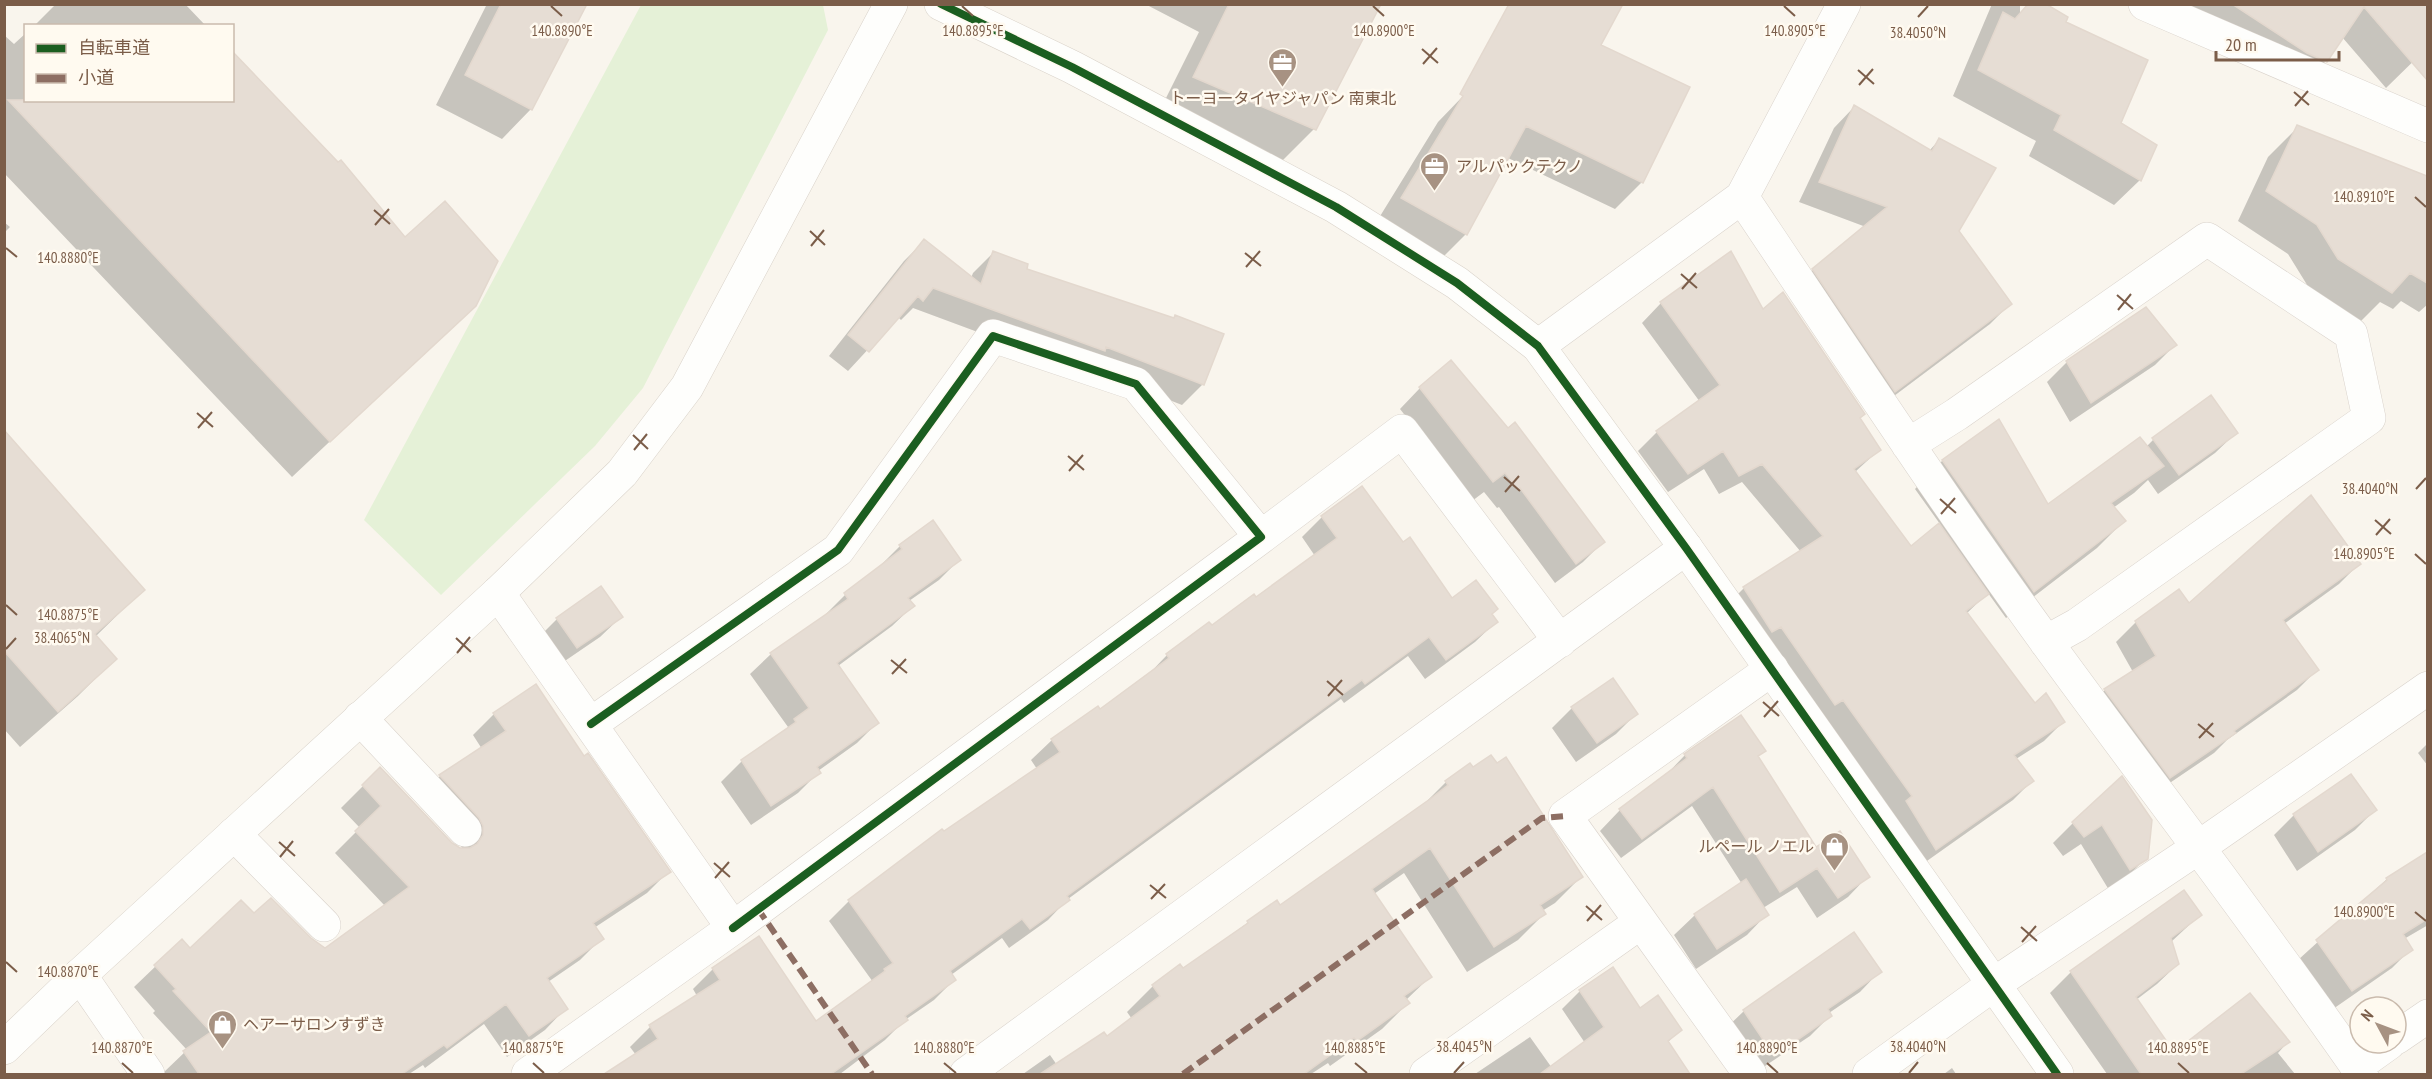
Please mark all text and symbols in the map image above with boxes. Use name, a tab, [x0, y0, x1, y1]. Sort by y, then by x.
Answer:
text: 140.8890°E	[531, 21, 593, 40]
text: 140.8895°E	[942, 21, 1004, 40]
text: 140.8900°E	[1353, 21, 1415, 40]
text: 140.8905°E	[1764, 21, 1826, 40]
text: 38.4050°N	[1890, 23, 1946, 42]
legend	[24, 24, 234, 102]
scale bar	[2216, 24, 2339, 62]
text: 20 m	[2225, 33, 2257, 56]
text: 自転車道	[78, 36, 150, 59]
office icon: トーヨータイヤジャパン 南東北	[1267, 46, 1299, 88]
text: 小道	[78, 66, 114, 89]
place label: トーヨータイヤジャパン 南東北	[1170, 88, 1396, 108]
office icon: アルパックテクノ	[1419, 150, 1451, 192]
place label: アルパックテクノ	[1456, 156, 1583, 176]
text: 140.8910°E	[2333, 187, 2395, 206]
text: 140.8880°E	[37, 248, 99, 267]
text: 38.4040°N	[2342, 479, 2398, 498]
text: 140.8905°E	[2333, 544, 2395, 563]
text: 140.8875°E	[37, 605, 99, 624]
text: 38.4065°N	[34, 628, 90, 647]
shop icon: ルペール ノエル	[1819, 830, 1851, 872]
place label: ルペール ノエル	[1699, 836, 1814, 856]
text: 140.8900°E	[2333, 902, 2395, 921]
text: 140.8870°E	[37, 962, 99, 981]
north arrow	[2348, 995, 2408, 1055]
text: N	[2356, 1005, 2377, 1025]
shop icon: ヘアーサロンすずき	[206, 1008, 238, 1050]
place label: ヘアーサロンすずき	[243, 1014, 386, 1034]
text: 38.4045°N	[1436, 1037, 1492, 1056]
text: 38.4040°N	[1890, 1037, 1946, 1056]
text: 140.8870°E	[91, 1038, 153, 1057]
text: 140.8875°E	[502, 1038, 564, 1057]
text: 140.8880°E	[913, 1038, 975, 1057]
text: 140.8885°E	[1324, 1038, 1386, 1057]
text: 140.8890°E	[1736, 1038, 1798, 1057]
text: 140.8895°E	[2147, 1038, 2209, 1057]

